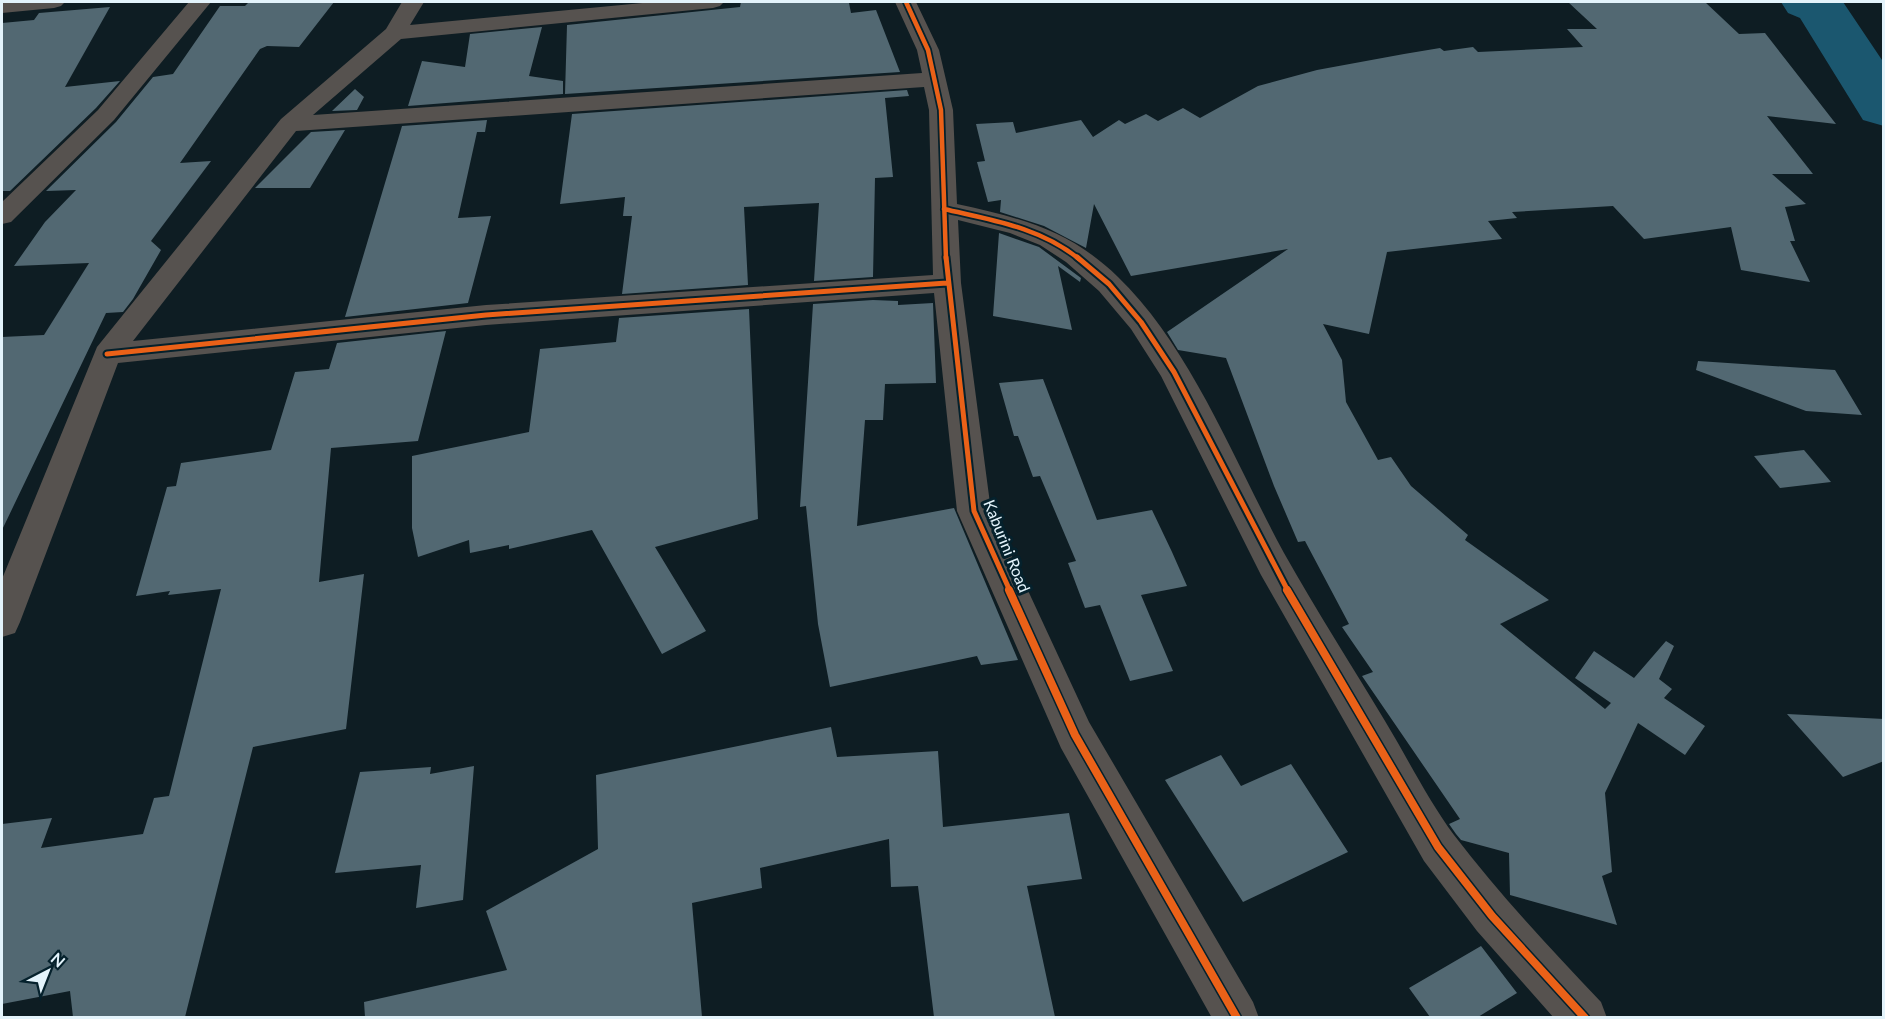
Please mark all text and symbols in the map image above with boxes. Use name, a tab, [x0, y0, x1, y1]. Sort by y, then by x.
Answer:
street label: Kaburini Road	[980, 497, 1035, 595]
north arrow	[18, 941, 78, 1001]
text: N	[47, 948, 69, 971]

